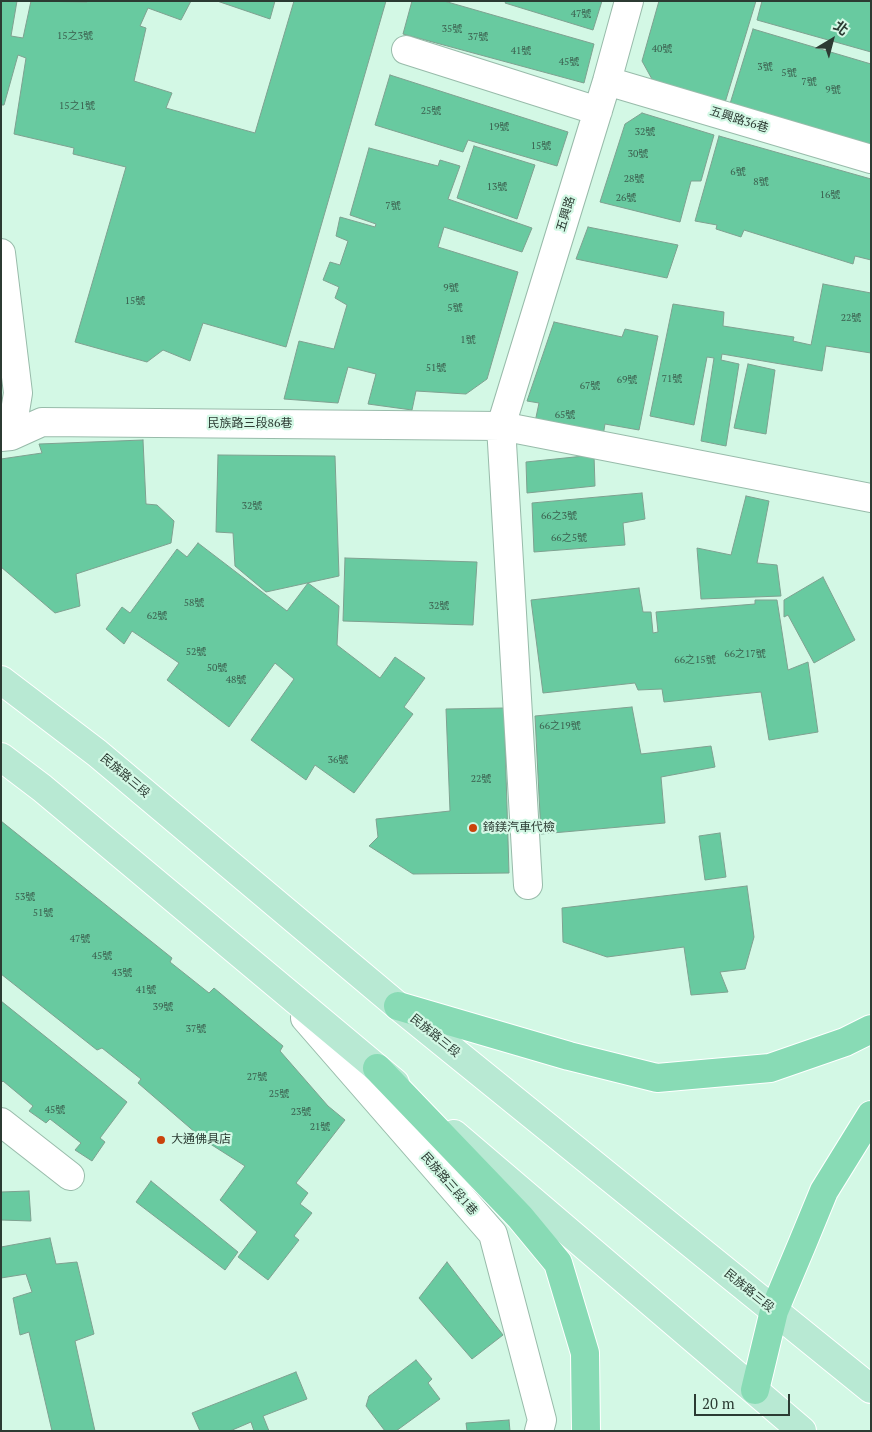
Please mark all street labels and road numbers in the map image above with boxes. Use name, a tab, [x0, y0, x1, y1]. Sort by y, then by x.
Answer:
street label: 五興路36巷	[708, 104, 770, 136]
street label: 五興路	[554, 195, 578, 233]
street label: 民族路三段86巷	[208, 417, 292, 431]
street label: 民族路三段	[97, 751, 153, 801]
street label: 民族路三段	[407, 1012, 463, 1060]
street label: 民族路三段1巷	[418, 1150, 480, 1218]
street label: 民族路三段	[721, 1267, 777, 1315]

